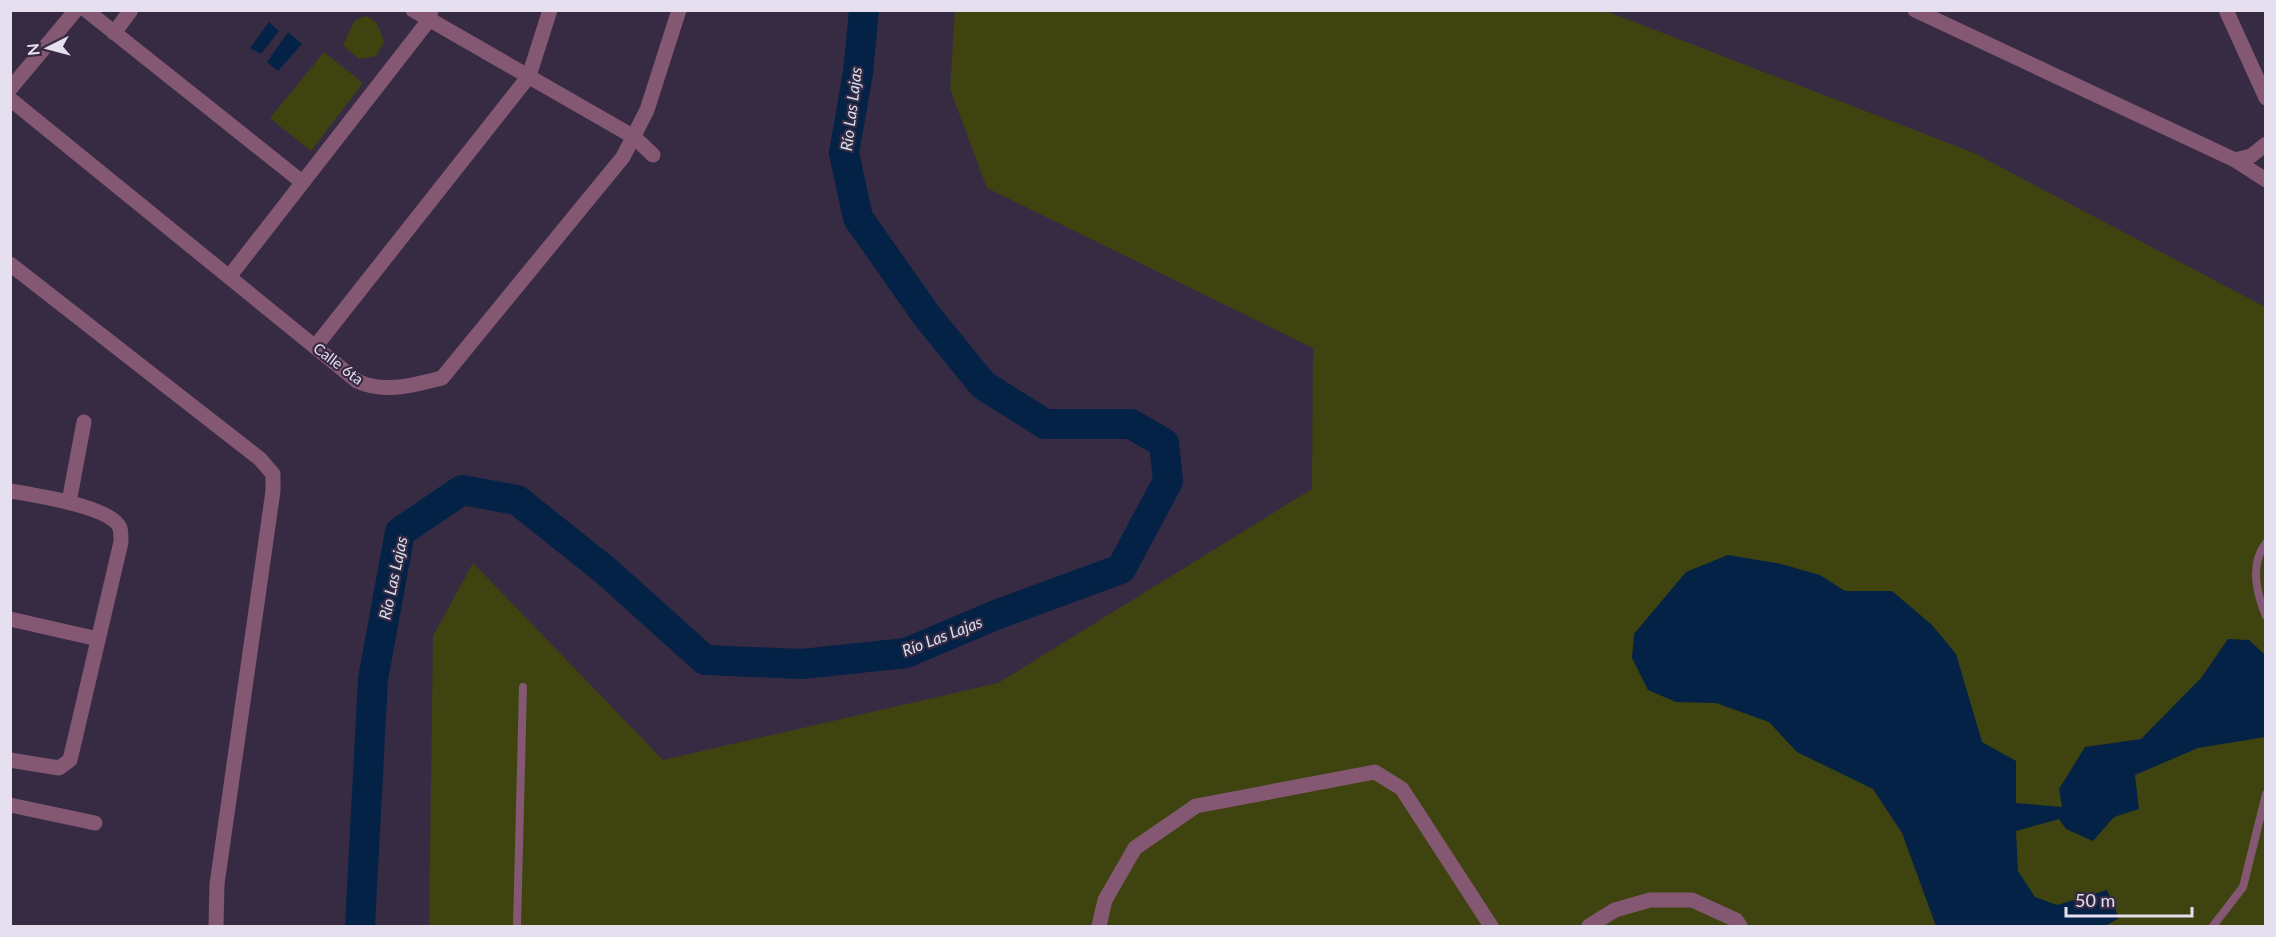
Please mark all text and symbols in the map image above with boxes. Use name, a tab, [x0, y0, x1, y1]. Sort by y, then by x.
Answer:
north arrow	[18, 18, 78, 78]
text: N	[22, 42, 43, 57]
water label: Río Las Lajas	[836, 65, 865, 152]
street label: Calle 6ta	[310, 339, 367, 388]
water label: Río Las Lajas	[374, 534, 411, 621]
water label: Río Las Lajas	[899, 611, 985, 660]
scale bar	[2066, 880, 2192, 918]
text: 50 m	[2075, 889, 2115, 911]

